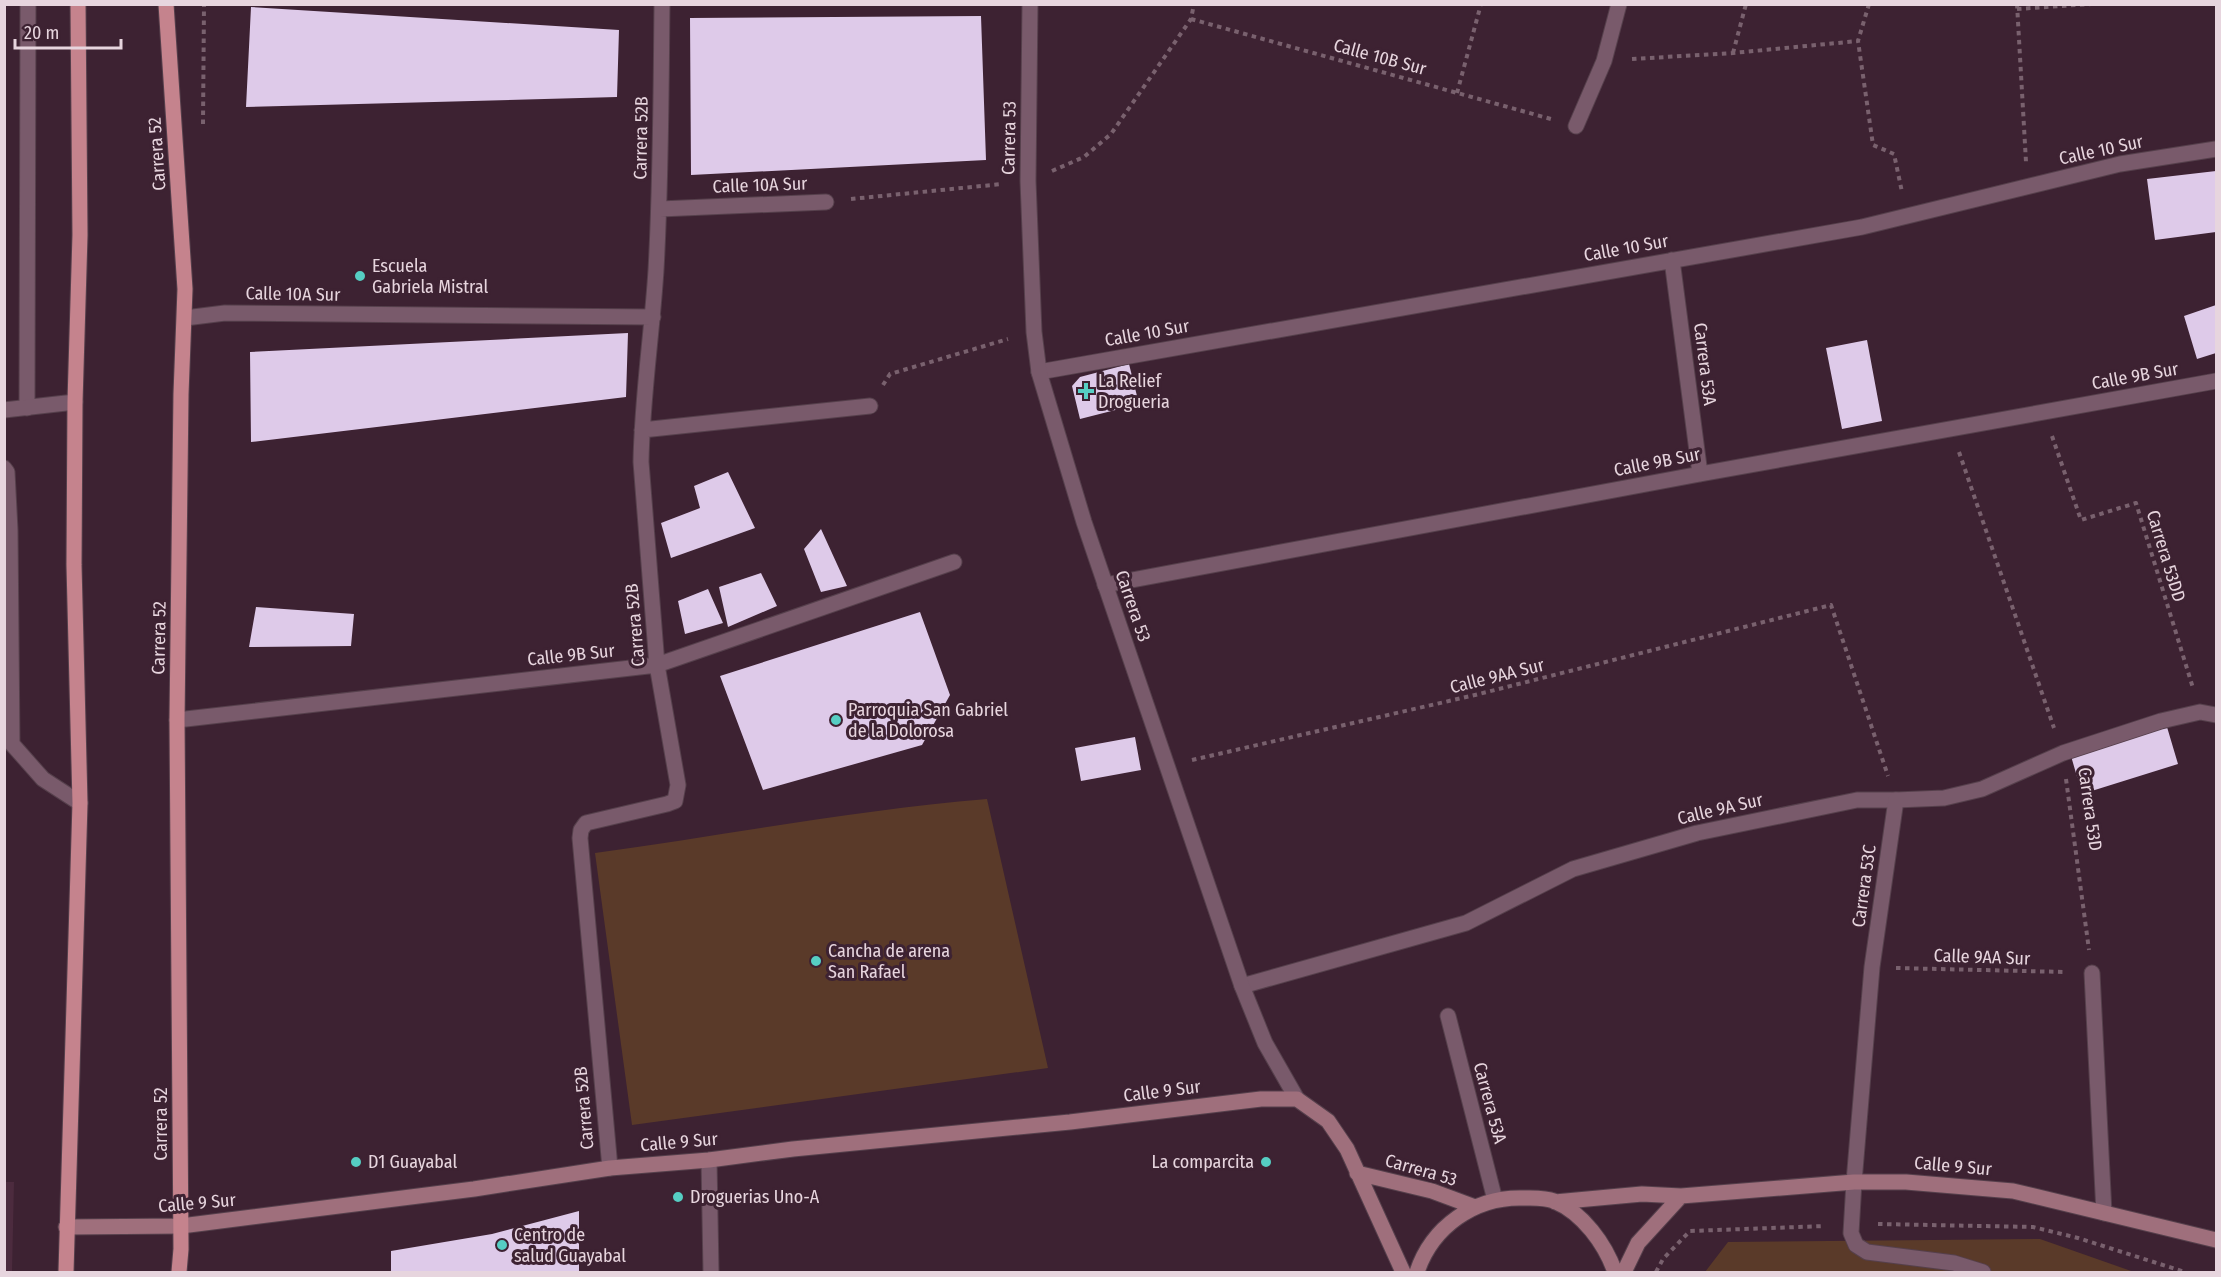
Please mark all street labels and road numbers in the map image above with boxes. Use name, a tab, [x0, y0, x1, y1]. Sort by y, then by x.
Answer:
street label: Calle 10B Sur	[1331, 34, 1430, 80]
street label: Carrera 52B	[629, 96, 653, 180]
street label: Carrera 53	[997, 101, 1021, 175]
street label: Carrera 52	[143, 116, 171, 191]
street label: Calle 10 Sur	[2057, 130, 2146, 170]
street label: Calle 10A Sur	[712, 172, 808, 198]
street label: Calle 10 Sur	[1582, 230, 1671, 266]
street label: Calle 10A Sur	[245, 282, 341, 306]
street label: Calle 10 Sur	[1103, 315, 1192, 351]
street label: Carrera 53A	[1689, 321, 1721, 407]
street label: Calle 9B Sur	[2090, 357, 2181, 394]
street label: Calle 9B Sur	[1612, 443, 1703, 481]
street label: Carrera 53DD	[2142, 508, 2190, 604]
street label: Carrera 53	[1111, 568, 1155, 644]
street label: Carrera 52B	[620, 582, 650, 667]
street label: Carrera 52	[147, 601, 171, 675]
street label: Calle 9B Sur	[526, 639, 616, 671]
street label: Calle 9AA Sur	[1448, 653, 1547, 698]
street label: Carrera 53D	[2073, 766, 2107, 852]
street label: Calle 9A Sur	[1675, 788, 1766, 830]
street label: Carrera 53C	[1847, 843, 1881, 929]
street label: Calle 9AA Sur	[1933, 944, 2031, 970]
street label: Carrera 53A	[1469, 1060, 1512, 1147]
street label: Carrera 52B	[569, 1065, 599, 1150]
street label: Calle 9 Sur	[1122, 1075, 1203, 1107]
street label: Carrera 52	[150, 1087, 172, 1161]
street label: Calle 9 Sur	[639, 1128, 719, 1156]
street label: Carrera 53	[1383, 1149, 1459, 1191]
street label: Calle 9 Sur	[1913, 1152, 1993, 1180]
street label: Calle 9 Sur	[157, 1189, 237, 1217]

